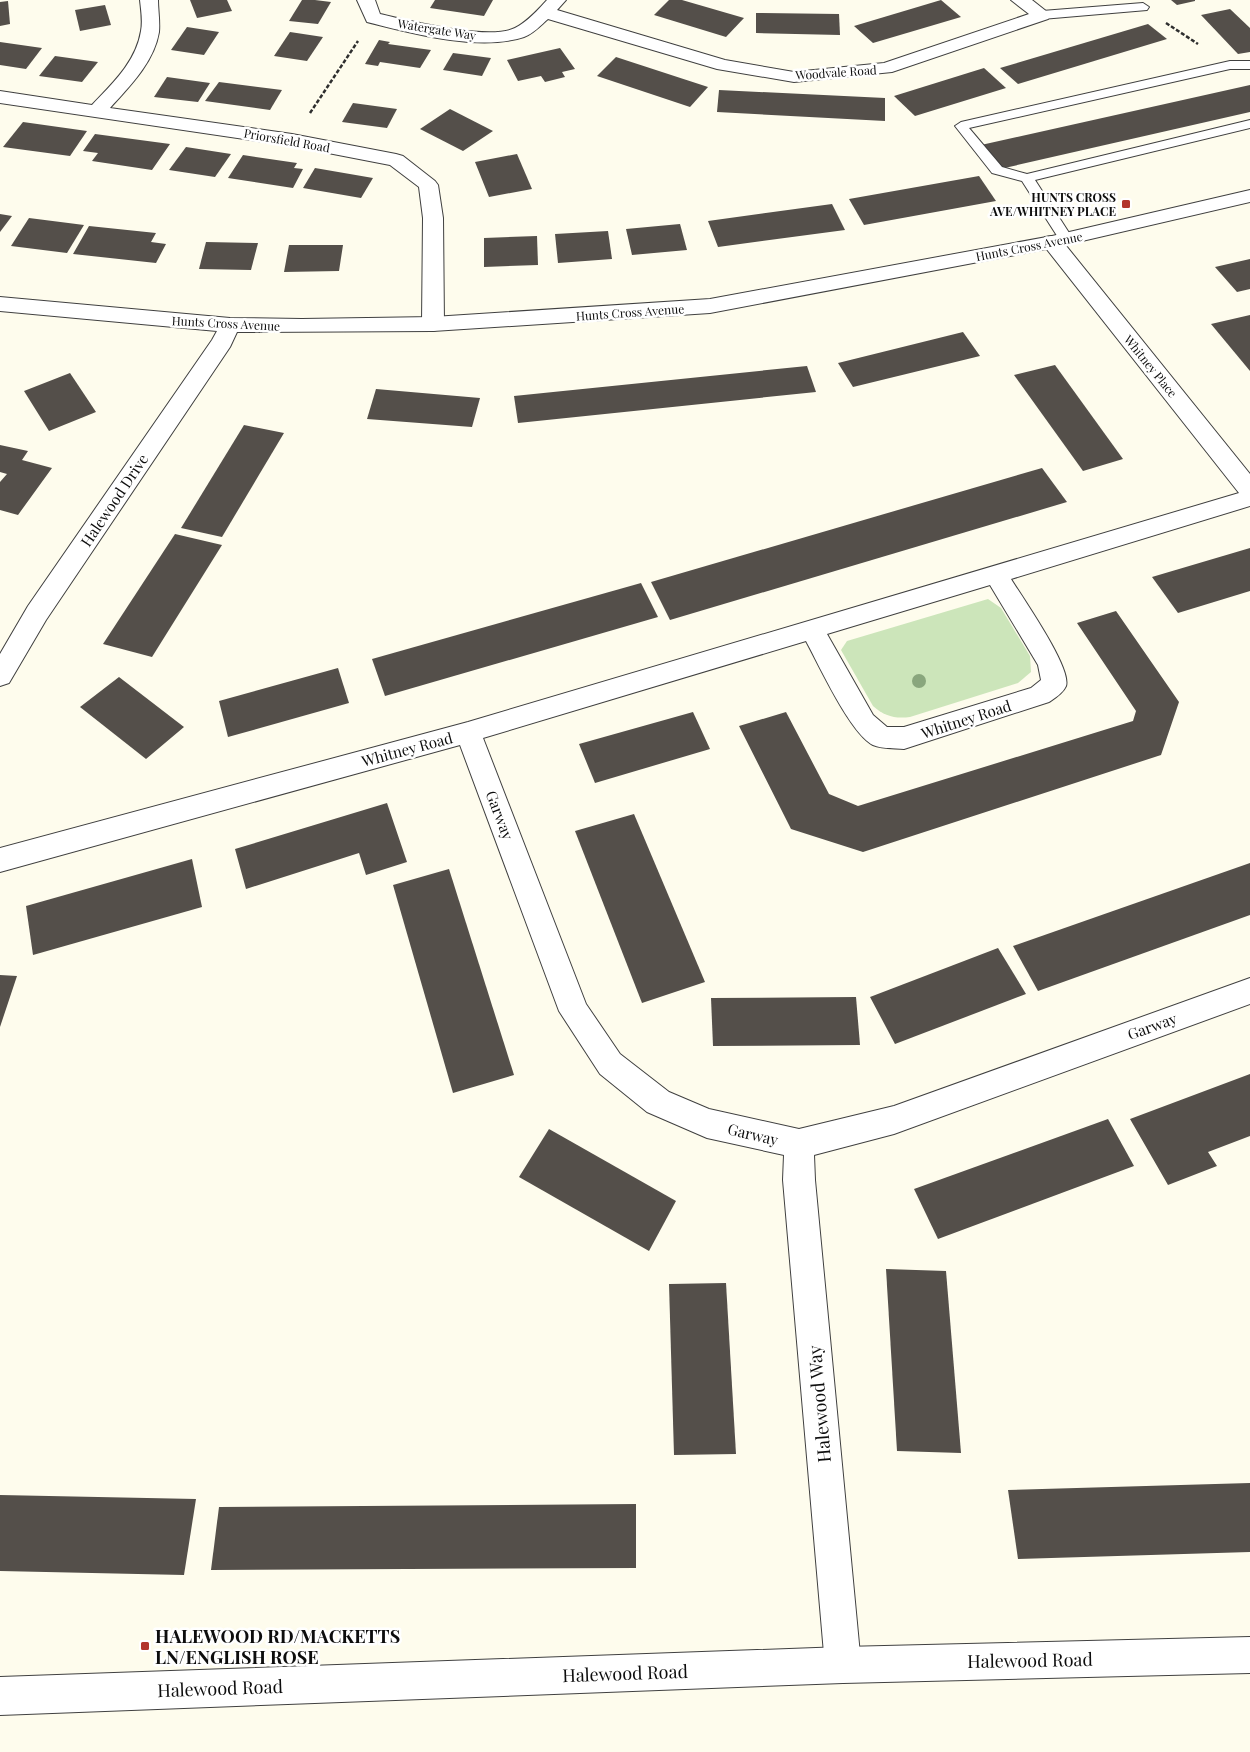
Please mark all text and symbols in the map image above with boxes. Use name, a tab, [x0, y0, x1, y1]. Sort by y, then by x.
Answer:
street label: Watergate Way	[396, 15, 477, 43]
street label: Woodvale Road	[794, 61, 877, 83]
street label: Priorsfield Road	[243, 125, 331, 155]
place label: HUNTS CROSS AVE/WHITNEY PLACE	[989, 189, 1116, 219]
marker: HUNTS CROSS AVE/WHITNEY PLACE	[1120, 198, 1132, 210]
street label: Hunts Cross Avenue	[974, 228, 1084, 264]
street label: Hunts Cross Avenue	[575, 300, 685, 324]
street label: Hunts Cross Avenue	[171, 312, 281, 334]
street label: Whitney Place	[1120, 331, 1181, 400]
street label: Halewood Drive	[76, 450, 152, 550]
street label: Whitney Road	[918, 695, 1014, 743]
street label: Whitney Road	[358, 727, 455, 771]
street label: Garway	[482, 788, 519, 843]
street label: Garway	[1125, 1008, 1180, 1044]
street label: Garway	[726, 1119, 781, 1150]
street label: Halewood Way	[802, 1344, 836, 1464]
place label: HALEWOOD RD/MACKETTS LN/ENGLISH ROSE	[155, 1624, 400, 1669]
marker: HALEWOOD RD/MACKETTS LN/ENGLISH ROSE	[139, 1640, 151, 1652]
street label: Halewood Road	[967, 1647, 1094, 1673]
street label: Halewood Road	[562, 1659, 689, 1687]
street label: Halewood Road	[157, 1674, 284, 1702]

